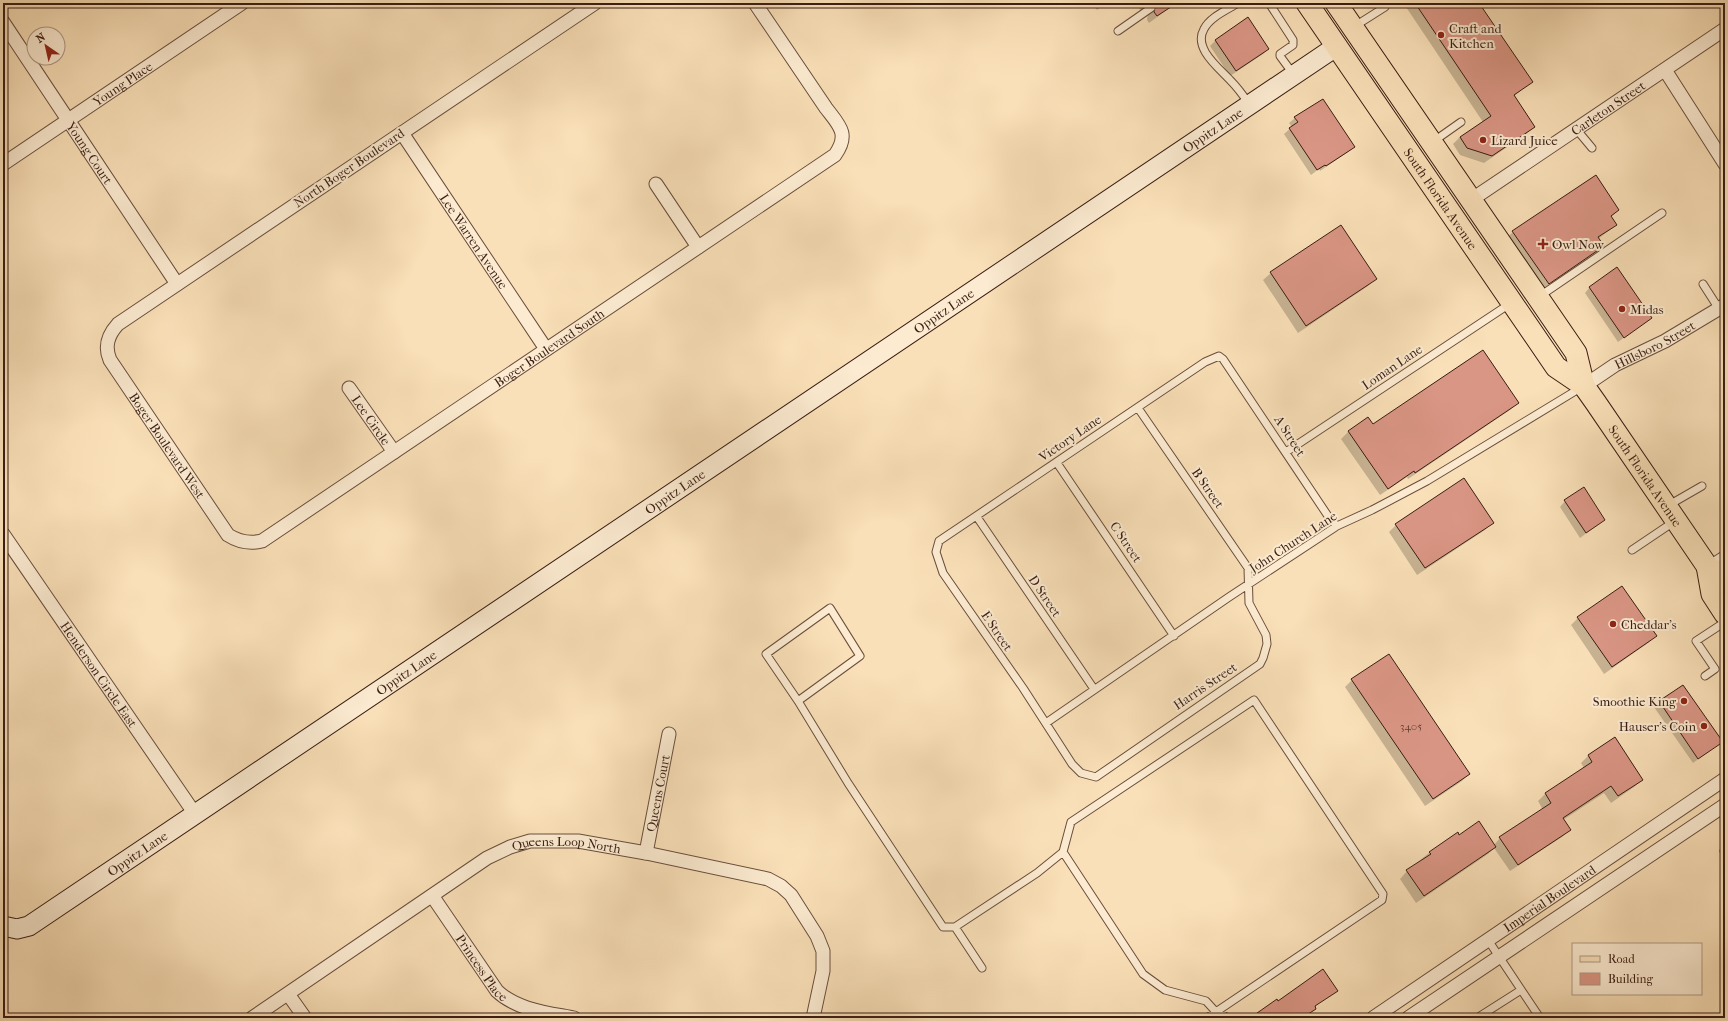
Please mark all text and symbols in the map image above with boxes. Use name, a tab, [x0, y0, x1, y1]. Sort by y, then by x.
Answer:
place label: Craft and Kitchen	[1449, 21, 1502, 51]
north arrow	[26, 26, 66, 66]
text: N	[34, 30, 48, 46]
marker: Craft and Kitchen	[1436, 30, 1446, 40]
street label: Young Place	[89, 58, 155, 109]
street label: Carleton Street	[1568, 77, 1648, 138]
street label: Oppitz Lane	[1179, 104, 1246, 155]
street label: Young Court	[63, 118, 116, 187]
street label: North Boger Boulevard	[291, 125, 408, 211]
place label: Lizard Juice	[1491, 133, 1558, 148]
marker: Lizard Juice	[1478, 135, 1488, 145]
street label: South Florida Avenue	[1401, 145, 1481, 253]
street label: Lee Warren Avenue	[437, 191, 512, 292]
place label: Owl Now	[1552, 237, 1604, 252]
marker: Owl Now	[1537, 238, 1549, 250]
street label: Oppitz Lane	[911, 285, 977, 336]
place label: Midas	[1630, 302, 1664, 317]
marker: Midas	[1617, 304, 1627, 314]
street label: Boger Boulevard South	[491, 305, 607, 390]
street label: Hillsboro Street	[1612, 317, 1698, 372]
street label: Loman Lane	[1359, 341, 1425, 393]
street label: Boger Boulevard West	[126, 389, 209, 501]
street label: Lee Circle	[349, 392, 394, 448]
street label: Victory Lane	[1035, 411, 1105, 465]
street label: A Street	[1271, 412, 1309, 459]
street label: South Florida Avenue	[1606, 422, 1686, 530]
street label: B Street	[1189, 465, 1227, 511]
street label: Oppitz Lane	[642, 466, 708, 517]
street label: John Church Lane	[1246, 508, 1340, 576]
street label: C Street	[1107, 519, 1145, 565]
street label: D Street	[1026, 572, 1065, 620]
street label: E Street	[978, 608, 1016, 654]
place label: Cheddar's	[1621, 617, 1677, 632]
street label: Henderson Circle East	[58, 619, 141, 730]
marker: Cheddar's	[1608, 619, 1618, 629]
street label: Oppitz Lane	[373, 647, 439, 698]
street label: Harris Street	[1171, 659, 1240, 713]
place label: Smoothie King	[1593, 694, 1677, 709]
marker: Smoothie King	[1679, 696, 1689, 706]
place label: Hauser's Coin	[1619, 719, 1696, 734]
house number: 3405	[1400, 720, 1422, 733]
marker: Hauser's Coin	[1699, 721, 1709, 731]
street label: Queens Court	[643, 753, 672, 833]
street label: Oppitz Lane	[104, 827, 171, 879]
street label: Queens Loop North	[510, 833, 623, 856]
street label: Imperial Boulevard	[1500, 861, 1599, 935]
street label: Princess Place	[453, 931, 511, 1005]
legend	[1572, 943, 1702, 995]
text: Road	[1608, 952, 1635, 966]
text: Building	[1608, 972, 1653, 986]

